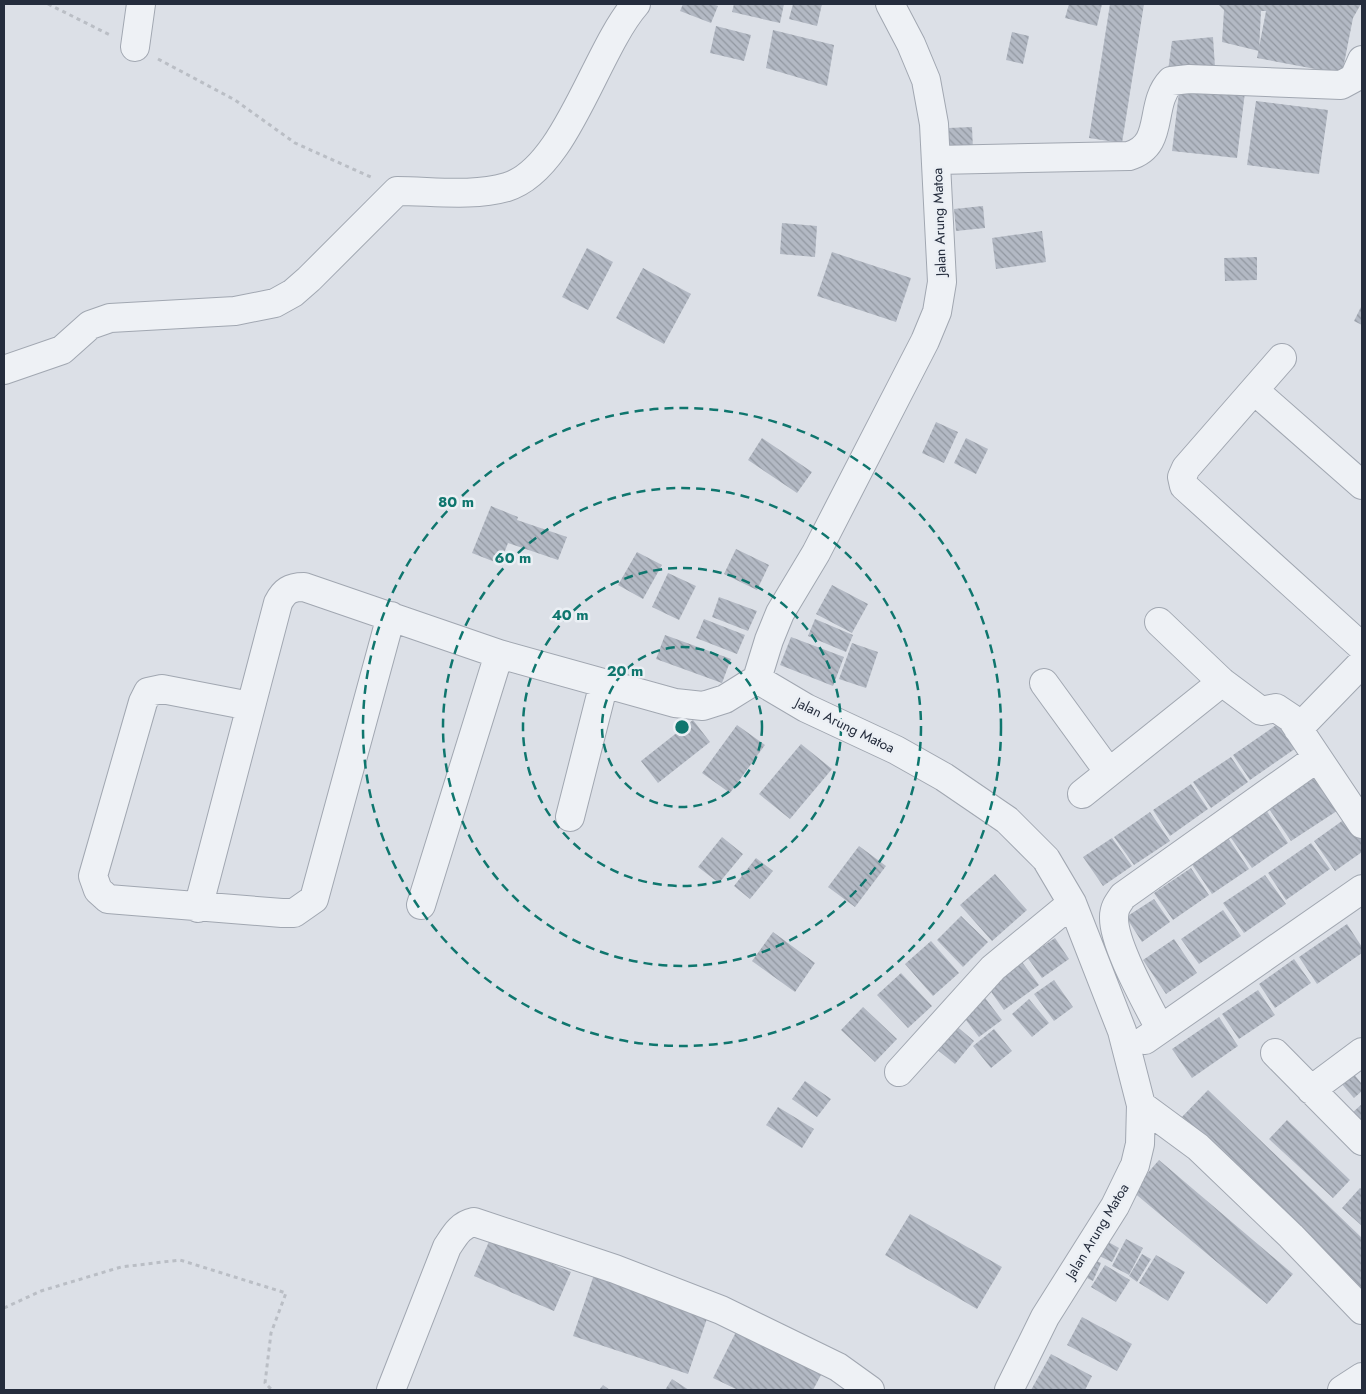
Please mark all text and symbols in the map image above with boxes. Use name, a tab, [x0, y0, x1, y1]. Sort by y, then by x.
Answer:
street label: Jalan Arung Matoa	[927, 168, 951, 278]
text: 80 m	[438, 491, 474, 513]
text: 60 m	[495, 547, 531, 569]
text: 40 m	[551, 604, 589, 626]
text: 20 m	[607, 660, 643, 682]
street label: Jalan Arung Matoa	[790, 691, 898, 758]
centre of rings	[673, 718, 691, 736]
street label: Jalan Arung Matoa	[1059, 1179, 1133, 1284]

